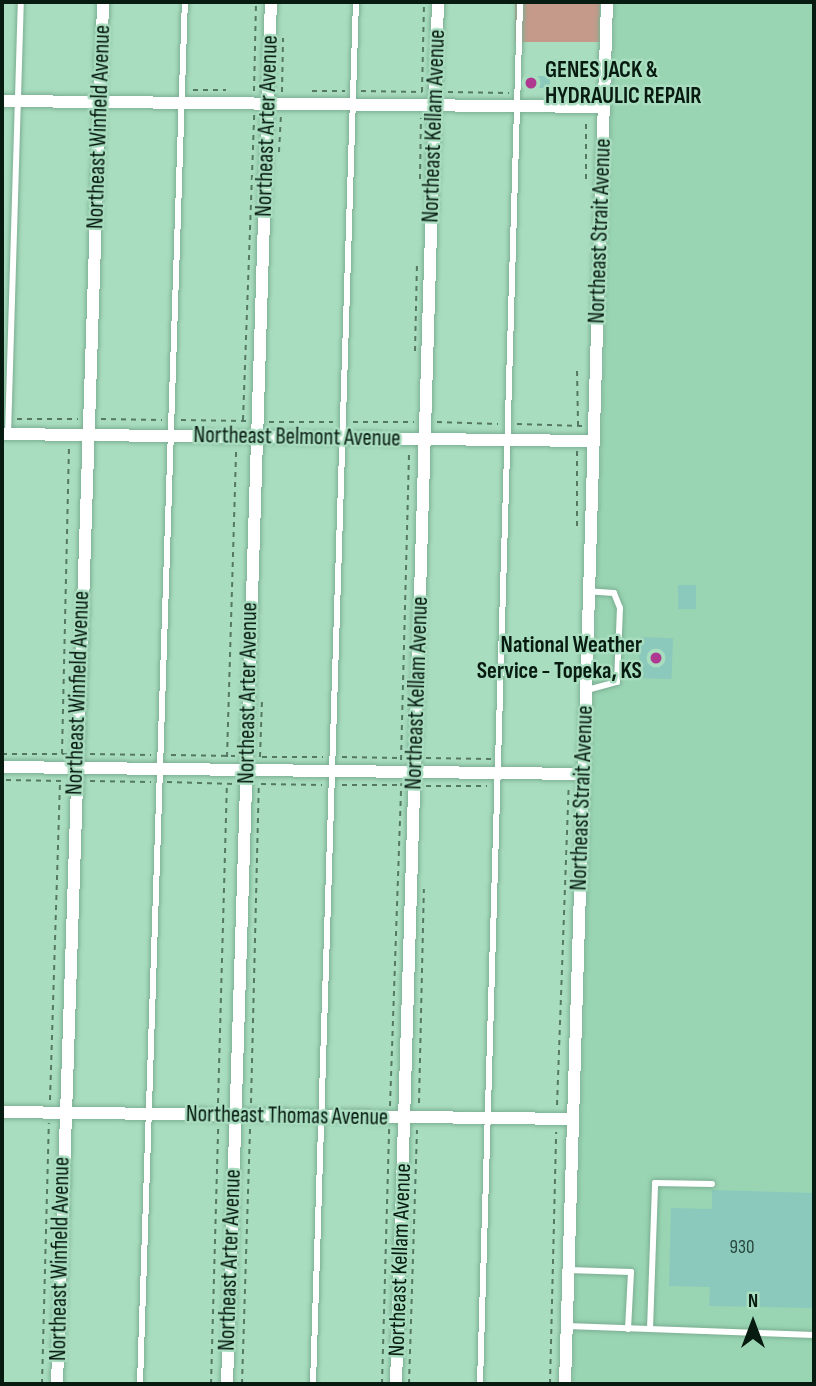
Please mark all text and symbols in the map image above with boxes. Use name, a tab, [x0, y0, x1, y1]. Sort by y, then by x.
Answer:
street label: Northeast Winfield Avenue	[82, 24, 116, 230]
street label: Northeast Kellam Avenue	[417, 29, 451, 223]
street label: Northeast Arter Avenue	[250, 35, 284, 217]
place label: GENES JACK & HYDRAULIC REPAIR	[545, 56, 702, 110]
marker: GENES JACK & HYDRAULIC REPAIR	[523, 75, 539, 91]
street label: Northeast Strait Avenue	[583, 138, 617, 324]
street label: Northeast Belmont Avenue	[193, 421, 401, 453]
street label: Northeast Winfield Avenue	[61, 590, 95, 796]
street label: Northeast Kellam Avenue	[400, 596, 434, 790]
street label: Northeast Arter Avenue	[233, 602, 263, 784]
place label: National Weather Service - Topeka, KS	[477, 631, 642, 685]
marker: National Weather Service - Topeka, KS	[648, 650, 664, 666]
street label: Northeast Strait Avenue	[565, 705, 599, 891]
street label: Northeast Thomas Avenue	[186, 1100, 388, 1132]
street label: Northeast Winfield Avenue	[44, 1157, 76, 1361]
street label: Northeast Kellam Avenue	[383, 1163, 417, 1357]
street label: Northeast Arter Avenue	[213, 1169, 247, 1351]
house number: 930	[730, 1237, 754, 1259]
north arrow	[718, 1288, 788, 1358]
text: N	[748, 1290, 758, 1313]

